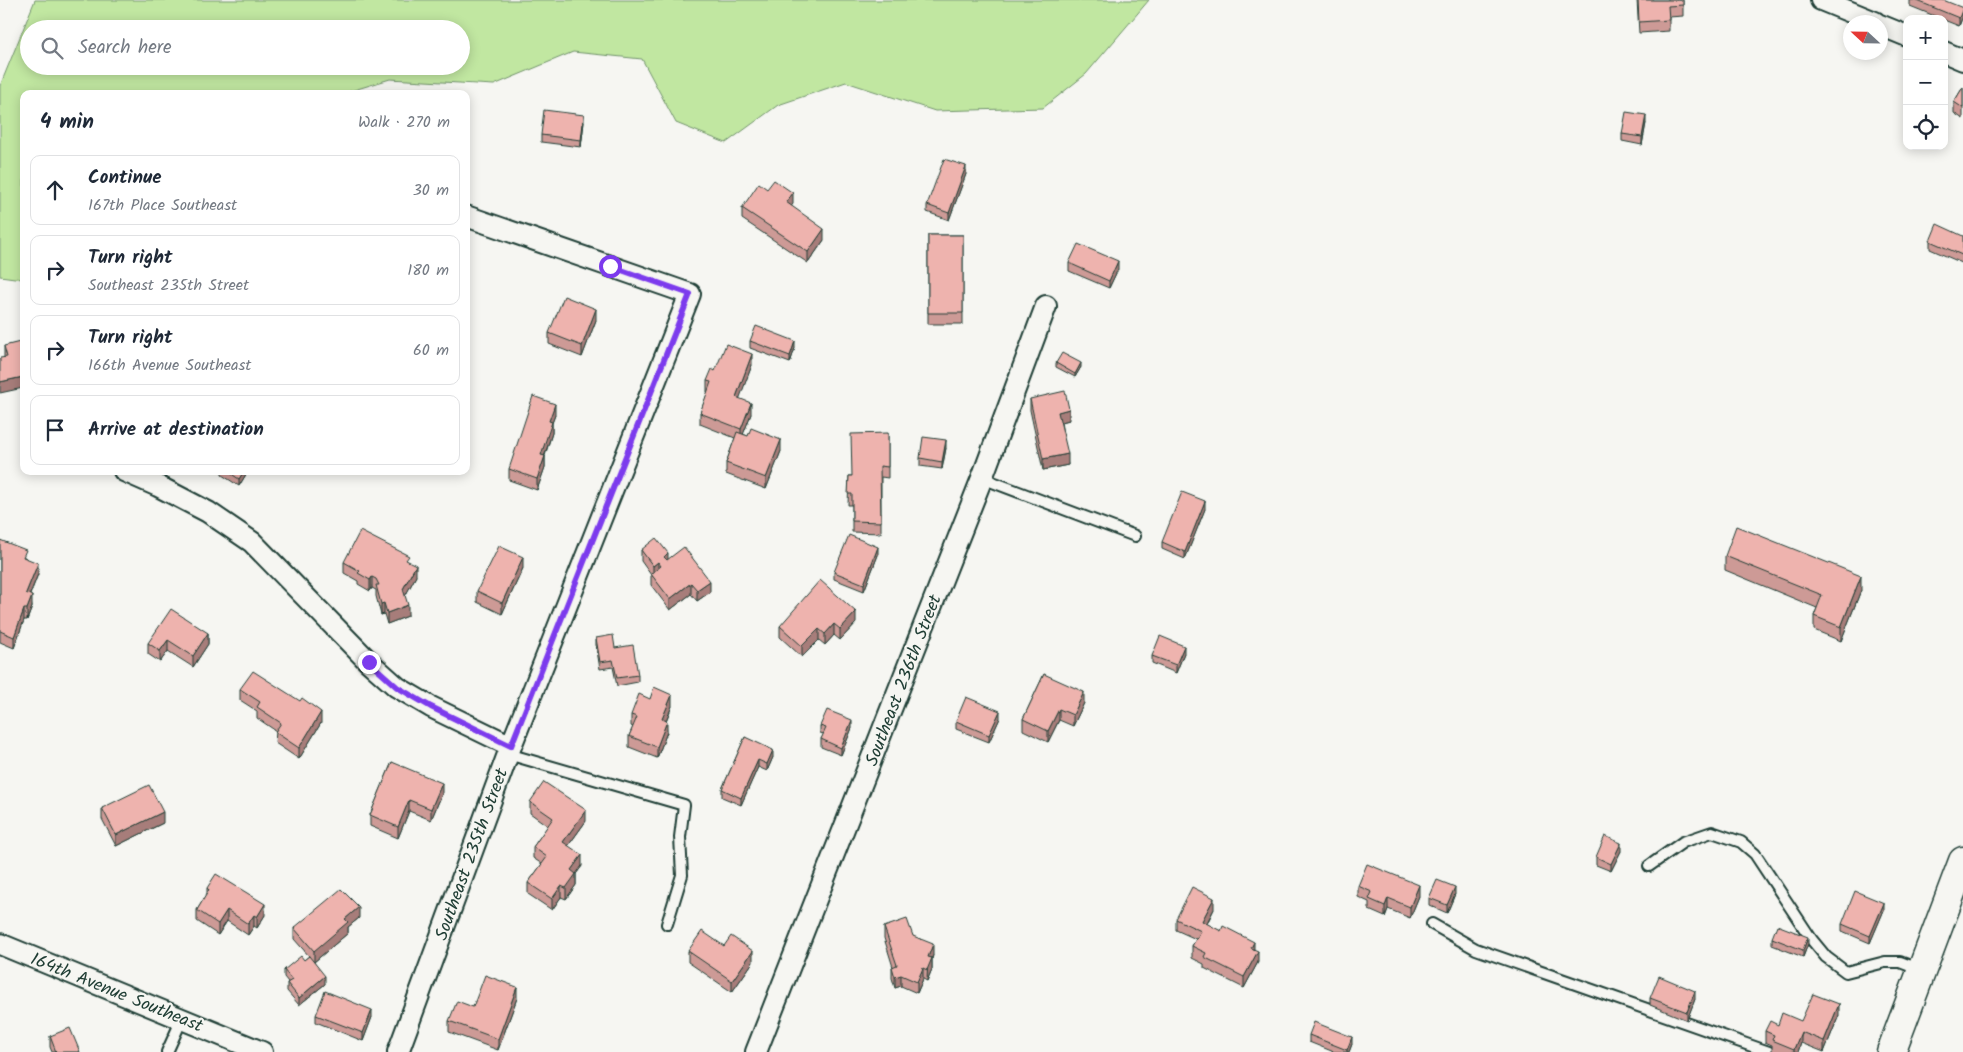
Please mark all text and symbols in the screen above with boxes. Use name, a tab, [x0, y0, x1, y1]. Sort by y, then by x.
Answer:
north arrow	[1843, 15, 1888, 60]
map controls	[1903, 15, 1948, 150]
button: +	[1903, 15, 1948, 60]
search box	[20, 20, 470, 75]
text: Search here	[78, 33, 172, 63]
icon: search	[38, 34, 66, 62]
button: −	[1903, 60, 1948, 105]
button: locate	[1903, 105, 1948, 150]
text: 4 min	[40, 106, 94, 139]
text: Walk · 270 m	[358, 110, 450, 135]
text: Continue	[88, 163, 161, 193]
icon: ahead	[41, 176, 69, 204]
text: 30 m	[413, 178, 449, 203]
text: 167th Place Southeast	[88, 193, 237, 218]
text: Turn right	[88, 243, 173, 273]
route start	[599, 255, 622, 278]
icon: right	[41, 256, 69, 284]
text: 180 m	[407, 258, 449, 283]
text: Southeast 235th Street	[88, 273, 249, 298]
text: Turn right	[88, 323, 173, 353]
icon: right	[41, 336, 69, 364]
text: 60 m	[413, 338, 449, 363]
text: 166th Avenue Southeast	[88, 353, 251, 378]
text: Arrive at destination	[88, 415, 264, 445]
icon: arrive	[41, 416, 69, 444]
street label: Southeast 236th Street	[858, 590, 951, 771]
route end	[358, 651, 381, 674]
street label: Southeast 235th Street	[428, 763, 517, 945]
street label: 164th Avenue Southeast	[26, 946, 208, 1042]

